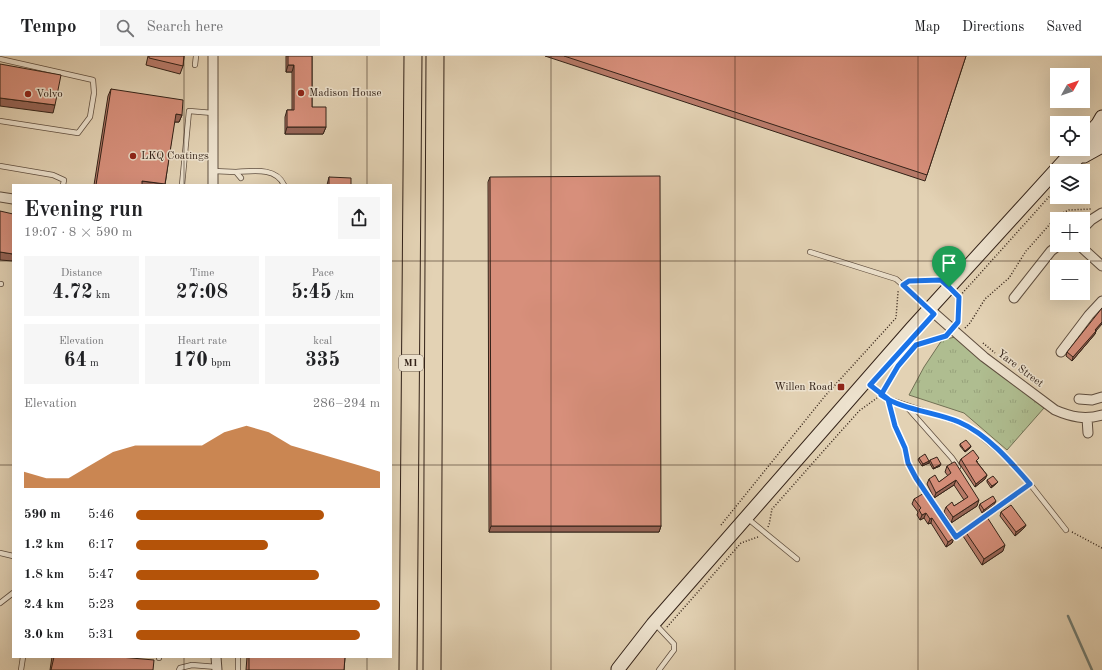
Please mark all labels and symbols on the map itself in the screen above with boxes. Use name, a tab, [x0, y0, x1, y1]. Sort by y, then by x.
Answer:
north arrow	[1050, 68, 1090, 108]
marker: Madison House	[296, 88, 306, 98]
place label: Madison House	[309, 88, 381, 99]
marker: Volvo	[23, 89, 33, 99]
place label: Volvo	[36, 89, 63, 100]
marker: LKQ Coatings	[128, 151, 138, 161]
place label: LKQ Coatings	[141, 151, 209, 162]
pin	[932, 246, 966, 287]
street label: Yare Street	[995, 348, 1045, 390]
road number: M1	[399, 355, 423, 371]
place label: Willen Road	[774, 382, 833, 393]
marker: Willen Road	[836, 382, 846, 392]

